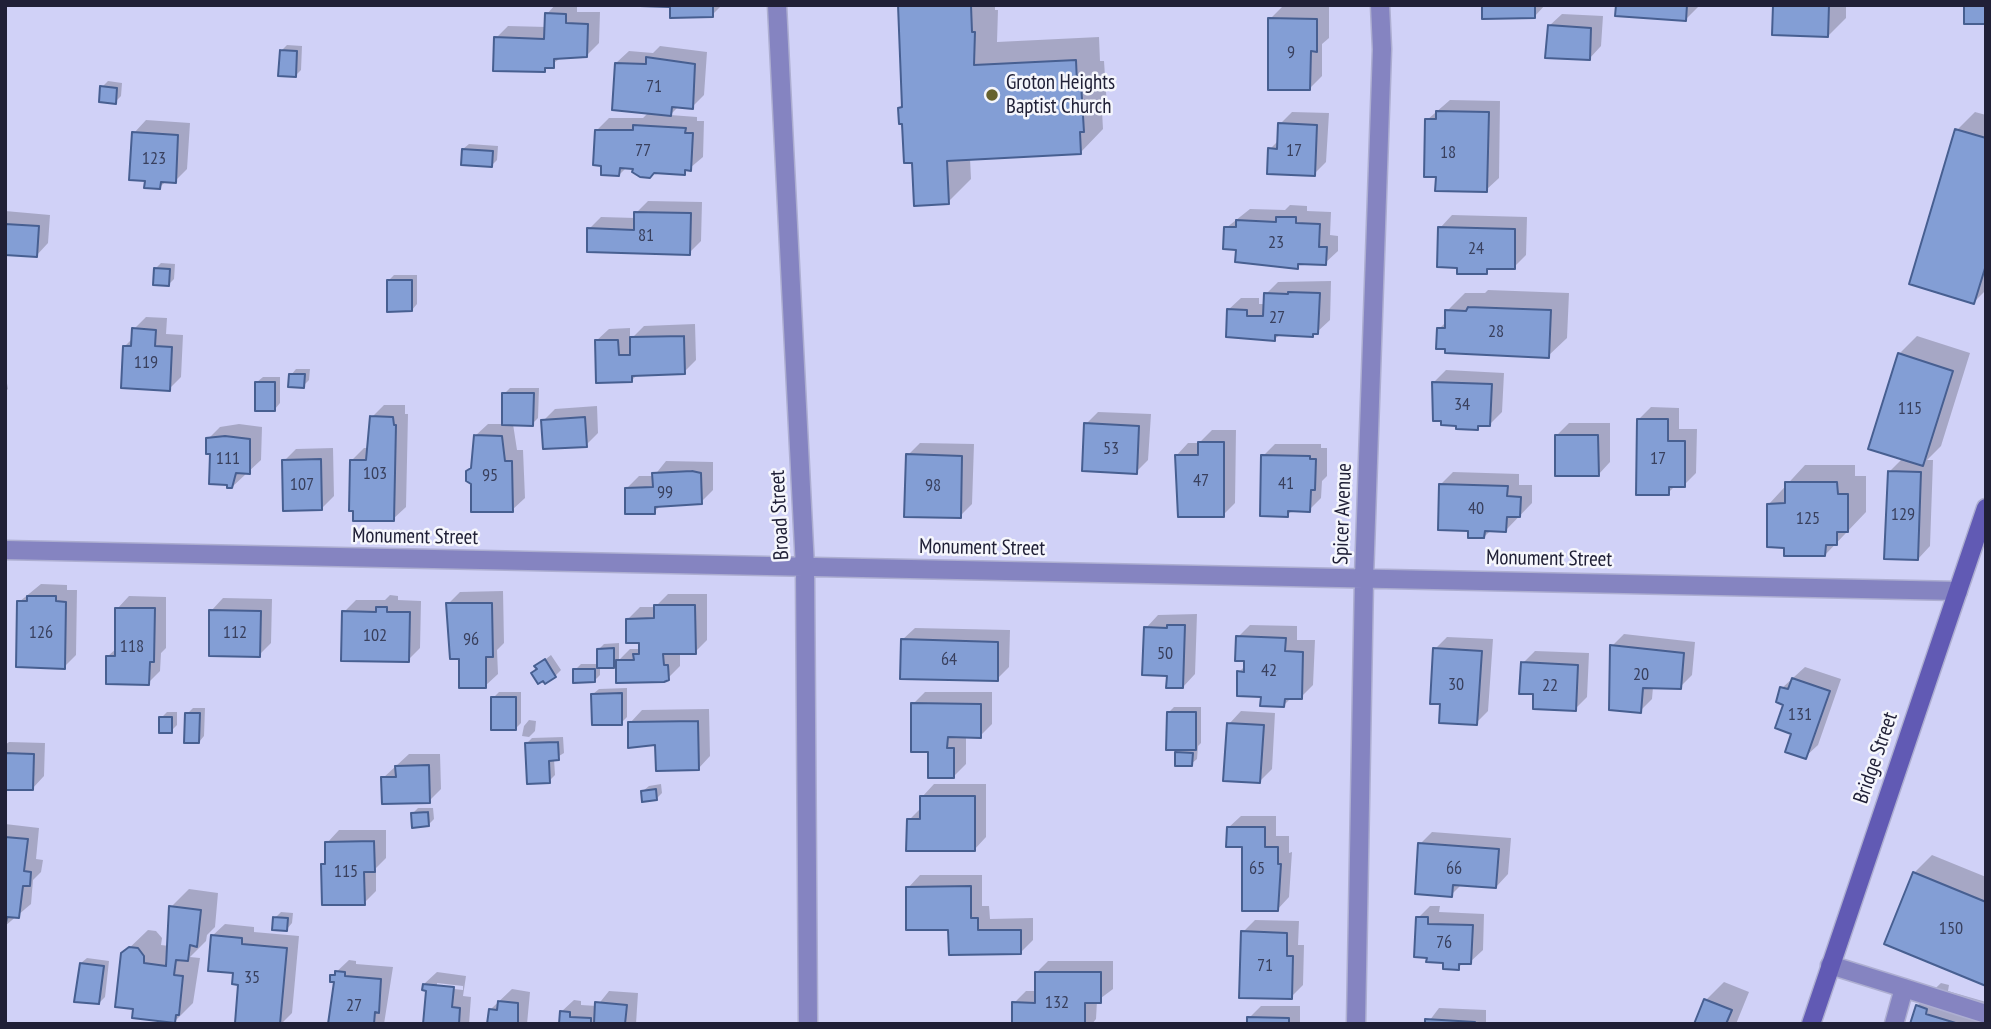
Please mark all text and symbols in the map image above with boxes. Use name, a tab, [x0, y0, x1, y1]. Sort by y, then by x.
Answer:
house number: 9	[1287, 42, 1295, 64]
place label: Groton Heights Baptist Church	[1006, 70, 1115, 120]
house number: 71	[646, 76, 662, 98]
marker: Groton Heights Baptist Church	[984, 87, 1000, 103]
house number: 77	[635, 140, 651, 162]
house number: 17	[1286, 140, 1302, 162]
house number: 18	[1440, 142, 1456, 164]
house number: 123	[142, 148, 166, 170]
house number: 81	[638, 225, 654, 247]
house number: 23	[1268, 232, 1284, 254]
house number: 24	[1468, 238, 1484, 260]
house number: 27	[1269, 307, 1285, 329]
house number: 28	[1488, 321, 1504, 343]
house number: 119	[134, 352, 158, 374]
house number: 34	[1454, 394, 1470, 416]
house number: 115	[1898, 398, 1922, 420]
house number: 53	[1103, 438, 1119, 460]
house number: 111	[216, 448, 240, 470]
house number: 17	[1650, 448, 1666, 470]
house number: 103	[363, 463, 387, 485]
street label: Spicer Avenue	[1329, 463, 1357, 565]
house number: 95	[482, 465, 498, 487]
street label: Broad Street	[765, 469, 795, 561]
house number: 47	[1193, 470, 1209, 492]
house number: 41	[1278, 473, 1294, 495]
house number: 107	[290, 474, 314, 496]
house number: 98	[925, 475, 941, 497]
house number: 99	[657, 482, 673, 504]
house number: 40	[1468, 498, 1484, 520]
house number: 129	[1891, 504, 1915, 526]
house number: 125	[1796, 508, 1820, 530]
street label: Monument Street	[352, 523, 478, 551]
street label: Monument Street	[919, 534, 1045, 562]
street label: Monument Street	[1486, 545, 1612, 573]
house number: 126	[29, 622, 53, 644]
house number: 112	[223, 622, 247, 644]
house number: 102	[363, 625, 387, 647]
house number: 96	[463, 629, 479, 651]
house number: 118	[120, 636, 144, 658]
house number: 50	[1157, 643, 1173, 665]
house number: 64	[941, 649, 957, 671]
house number: 42	[1261, 660, 1277, 682]
house number: 20	[1633, 664, 1649, 686]
house number: 30	[1448, 674, 1464, 696]
house number: 22	[1542, 675, 1558, 697]
house number: 131	[1788, 704, 1812, 726]
street label: Bridge Street	[1849, 709, 1903, 807]
house number: 65	[1249, 858, 1265, 880]
house number: 66	[1446, 858, 1462, 880]
house number: 115	[334, 861, 358, 883]
house number: 150	[1939, 918, 1963, 940]
house number: 76	[1436, 932, 1452, 954]
house number: 71	[1257, 955, 1273, 977]
house number: 35	[244, 967, 260, 989]
house number: 132	[1045, 992, 1069, 1014]
house number: 27	[346, 995, 362, 1017]

